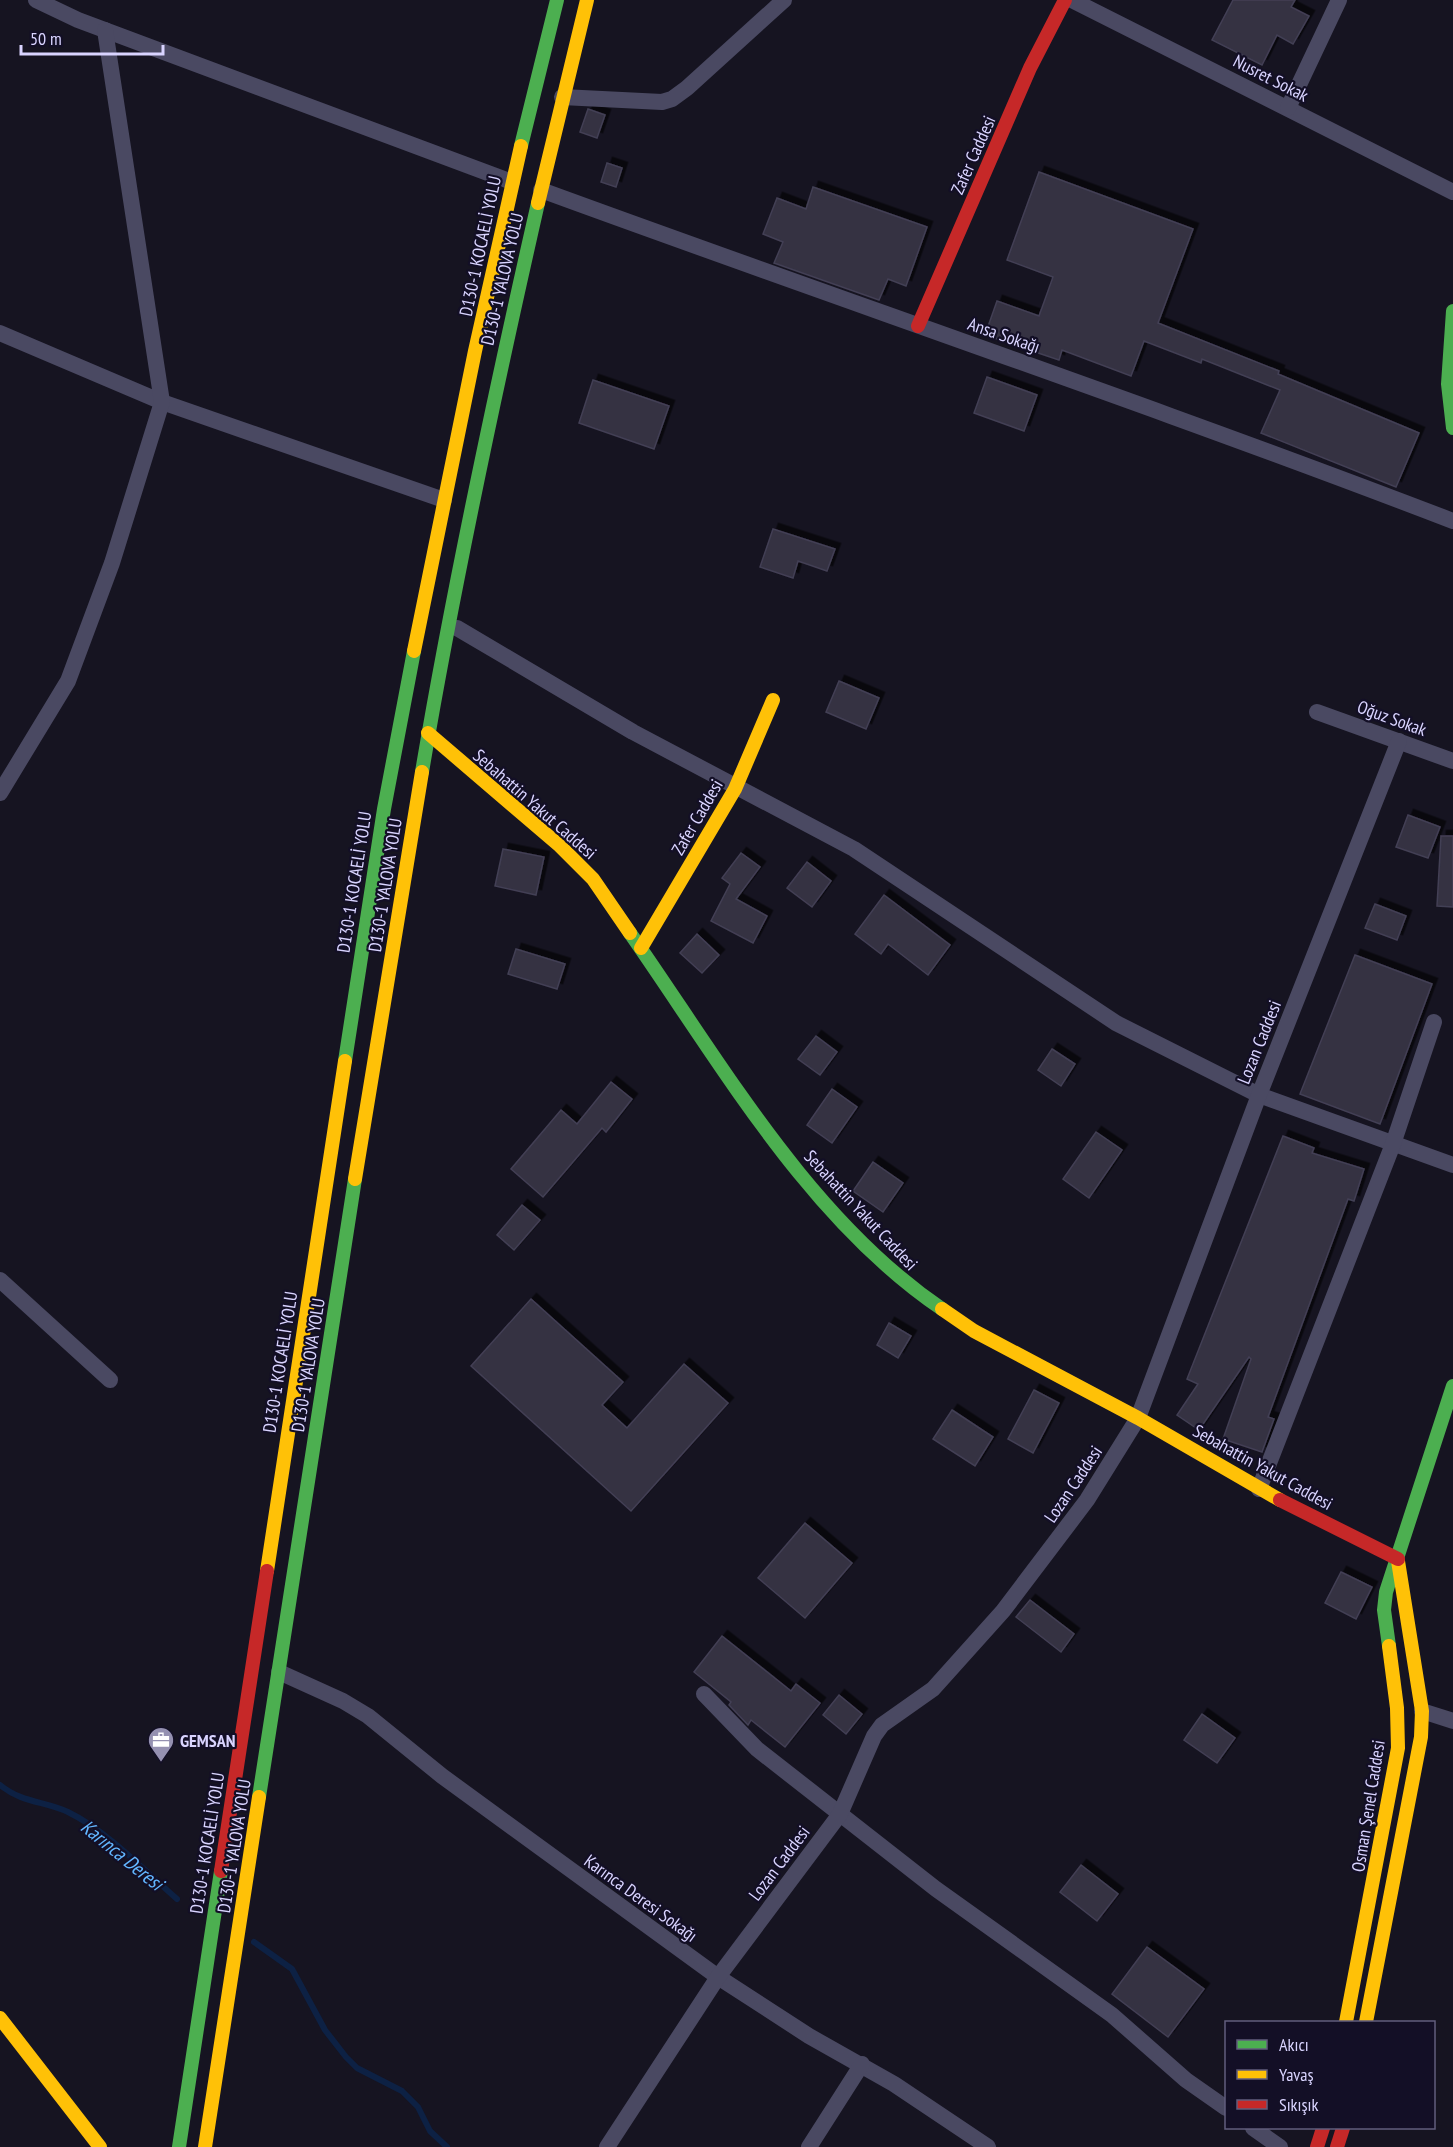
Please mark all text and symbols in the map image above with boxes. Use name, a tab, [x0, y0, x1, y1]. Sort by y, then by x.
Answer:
scale bar	[21, 18, 164, 56]
text: 50 m	[30, 27, 62, 50]
street label: Nusret Sokak	[1230, 49, 1312, 107]
street label: Zafer Caddesi	[945, 112, 1001, 198]
street label: D130-1 KOCAELİ YOLU	[454, 174, 506, 318]
street label: D130-1 YALOVA YOLU	[476, 210, 528, 348]
street label: Ansa Sokağı	[965, 312, 1043, 358]
street label: Oğuz Sokak	[1354, 695, 1430, 741]
street label: Sebahattin Yakut Caddesi	[468, 744, 602, 864]
street label: Zafer Caddesi	[666, 775, 728, 859]
street label: D130-1 KOCAELİ YOLU	[331, 810, 377, 954]
street label: D130-1 YALOVA YOLU	[363, 816, 407, 954]
street label: Lozan Caddesi	[1232, 997, 1286, 1087]
street label: Sebahattin Yakut Caddesi	[799, 1145, 923, 1275]
street label: D130-1 KOCAELİ YOLU	[257, 1290, 303, 1434]
street label: D130-1 YALOVA YOLU	[286, 1296, 330, 1434]
street label: Sebahattin Yakut Caddesi	[1189, 1419, 1337, 1515]
street label: Lozan Caddesi	[1039, 1441, 1107, 1527]
office icon: GEMSAN	[146, 1725, 176, 1763]
place label: GEMSAN	[180, 1729, 235, 1752]
street label: Osman Şenel Caddesi	[1346, 1738, 1390, 1874]
street label: D130-1 KOCAELİ YOLU	[184, 1771, 230, 1915]
street label: D130-1 YALOVA YOLU	[212, 1777, 256, 1915]
water label: Karınca Deresi	[75, 1814, 171, 1898]
street label: Lozan Caddesi	[743, 1821, 815, 1905]
street label: Karınca Deresi Sokağı	[580, 1849, 702, 1947]
legend	[1225, 2021, 1435, 2129]
text: Akıcı	[1279, 2033, 1309, 2056]
text: Yavaş	[1279, 2063, 1314, 2086]
text: Sıkışık	[1279, 2093, 1318, 2116]

